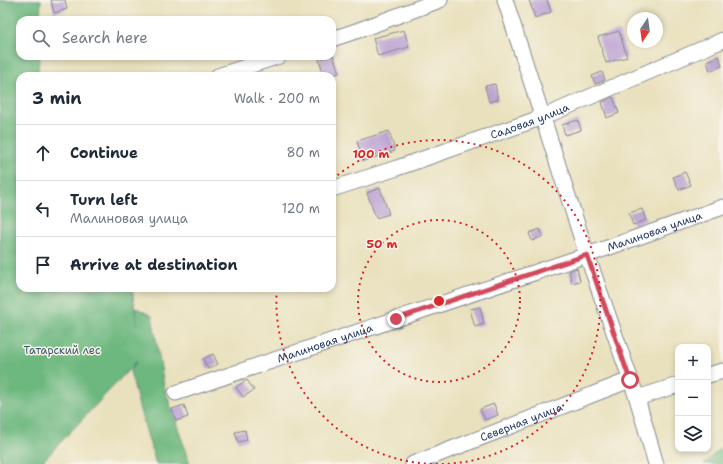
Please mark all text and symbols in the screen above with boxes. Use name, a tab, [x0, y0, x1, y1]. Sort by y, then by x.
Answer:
north arrow	[627, 12, 663, 48]
search box	[16, 16, 336, 60]
icon: search	[30, 27, 52, 49]
text: Search here	[62, 28, 148, 48]
text: 3 min	[32, 87, 82, 109]
text: Walk · 200 m	[234, 90, 320, 107]
street label: Садовая улица	[488, 100, 572, 143]
icon: ahead	[32, 142, 54, 164]
text: Continue	[70, 143, 138, 163]
text: 80 m	[286, 144, 320, 161]
text: 100 m	[353, 146, 390, 162]
text: Turn left	[70, 190, 138, 210]
icon: left	[32, 198, 54, 220]
text: 120 m	[282, 200, 320, 217]
street label: Малиновая улица	[605, 208, 704, 255]
text: Малиновая улица	[70, 210, 188, 227]
text: 50 m	[367, 236, 398, 252]
icon: arrive	[32, 254, 54, 276]
text: Arrive at destination	[70, 255, 238, 275]
centre of rings	[432, 294, 446, 308]
route end	[387, 310, 405, 328]
street label: Малиновая улица	[275, 320, 375, 366]
park label: Татарский лес	[24, 343, 101, 358]
map controls	[675, 344, 711, 452]
button: +	[675, 344, 711, 380]
route start	[621, 371, 639, 389]
button: −	[675, 380, 711, 416]
street label: Северная улица	[478, 400, 565, 445]
button: layers	[675, 416, 711, 452]

